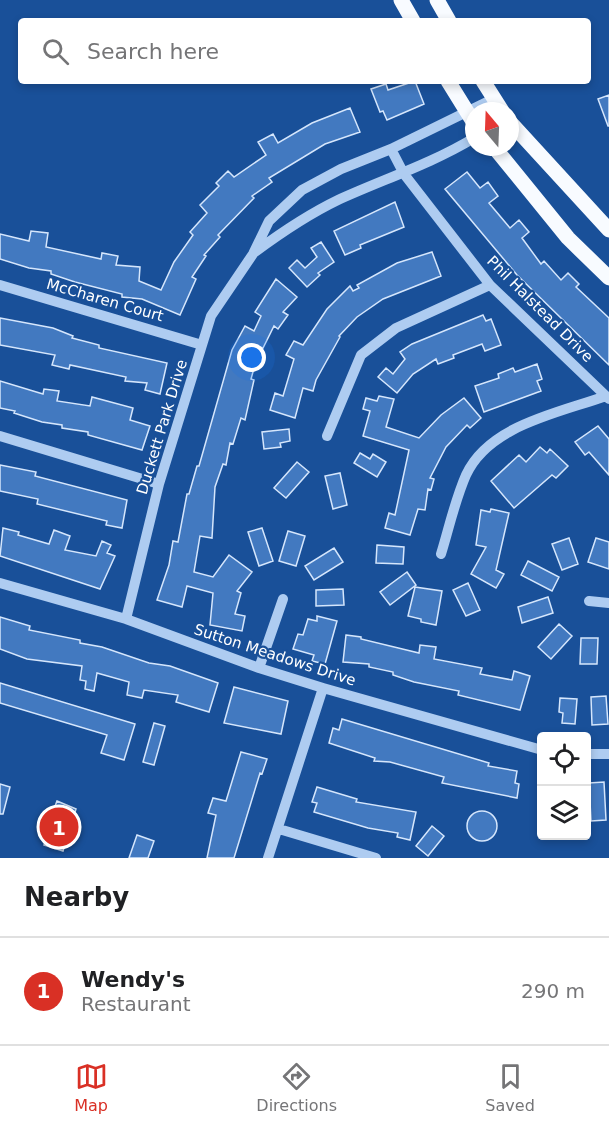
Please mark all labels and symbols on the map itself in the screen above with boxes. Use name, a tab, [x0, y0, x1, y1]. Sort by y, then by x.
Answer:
north arrow	[465, 102, 519, 156]
street label: Phil Halstead Drive	[483, 252, 597, 366]
street label: McCharen Court	[44, 275, 166, 325]
your location	[237, 343, 266, 372]
street label: Duckett Park Drive	[133, 357, 191, 497]
street label: Sutton Meadows Drive	[192, 620, 358, 690]
pin: 1	[40, 804, 78, 850]

